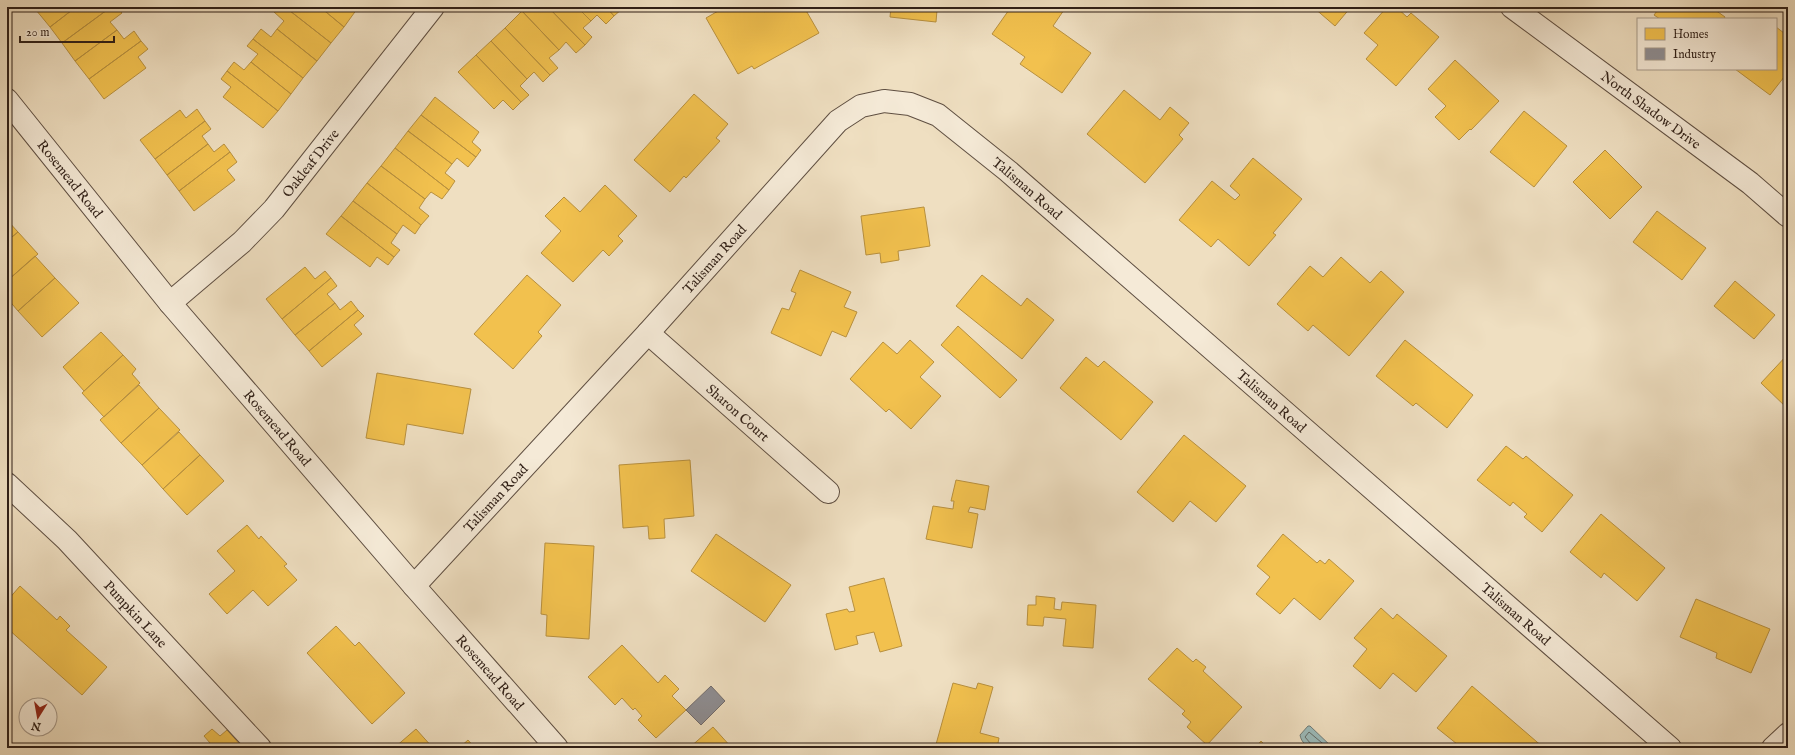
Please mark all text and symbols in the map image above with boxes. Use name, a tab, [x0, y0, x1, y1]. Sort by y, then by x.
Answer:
scale bar	[20, 18, 114, 44]
legend	[1637, 18, 1777, 70]
text: 20 m	[26, 25, 49, 40]
text: Homes	[1673, 27, 1709, 42]
text: Industry	[1673, 47, 1716, 62]
street label: North Shadow Drive	[1597, 68, 1705, 154]
street label: Oakleaf Drive	[279, 125, 344, 201]
street label: Rosemead Road	[33, 137, 107, 222]
street label: Talisman Road	[988, 154, 1066, 224]
street label: Talisman Road	[679, 221, 751, 298]
street label: Talisman Road	[1232, 366, 1310, 437]
street label: Sharon Court	[702, 380, 773, 446]
street label: Rosemead Road	[239, 387, 315, 471]
street label: Talisman Road	[460, 460, 533, 537]
street label: Pumpkin Lane	[99, 577, 171, 653]
street label: Talisman Road	[1477, 579, 1554, 650]
street label: Rosemead Road	[451, 631, 528, 715]
north arrow	[18, 697, 58, 737]
text: N	[30, 718, 43, 734]

